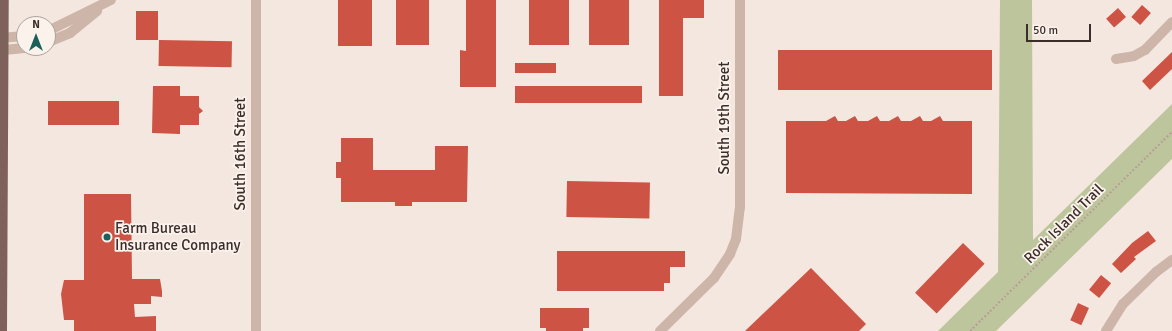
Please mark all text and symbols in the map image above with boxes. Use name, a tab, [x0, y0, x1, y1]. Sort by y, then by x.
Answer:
north arrow	[16, 16, 56, 56]
scale bar	[1028, 16, 1093, 42]
text: N	[32, 18, 40, 31]
text: 50 m	[1033, 23, 1058, 38]
street label: South 19th Street	[716, 61, 734, 175]
street label: South 16th Street	[232, 97, 250, 211]
street label: Rock Island Trail	[1020, 180, 1108, 268]
place label: Farm Bureau Insurance Company	[115, 219, 241, 254]
marker: Farm Bureau Insurance Company	[102, 232, 112, 242]

